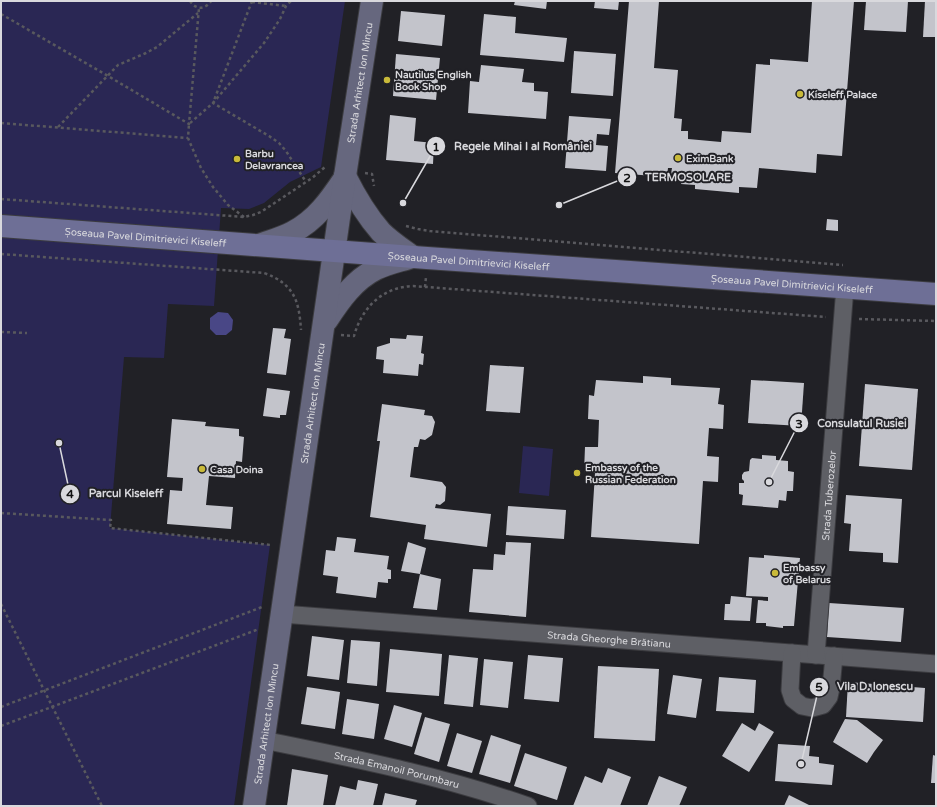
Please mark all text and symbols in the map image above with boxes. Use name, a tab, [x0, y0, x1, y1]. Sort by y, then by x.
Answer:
street label: Strada Arhitect Ion Mincu	[345, 22, 376, 144]
place label: Nautilus English Book Shop	[395, 69, 472, 93]
marker: Nautilus English Book Shop	[382, 75, 392, 85]
marker: Kiseleff Palace	[795, 89, 805, 99]
place label: Kiseleff Palace	[808, 89, 878, 101]
callout: Regele Mihai I al României	[426, 135, 600, 158]
text: 1	[432, 140, 440, 154]
text: Regele Mihai I al României	[454, 140, 592, 154]
place label: Barbu Delavrancea	[245, 148, 304, 172]
marker: EximBank	[673, 153, 683, 163]
place label: EximBank	[686, 153, 734, 165]
marker: Barbu Delavrancea	[232, 154, 242, 164]
callout: TERMOSOLARE	[617, 166, 739, 189]
text: 2	[623, 171, 631, 185]
text: TERMOSOLARE	[644, 171, 731, 184]
street label: Șoseaua Pavel Dimitrievici Kiseleff	[64, 226, 227, 250]
street label: Șoseaua Pavel Dimitrievici Kiseleff	[387, 250, 550, 273]
street label: Șoseaua Pavel Dimitrievici Kiseleff	[711, 273, 873, 296]
street label: Strada Arhitect Ion Mincu	[299, 342, 328, 465]
callout: Consulatul Rusiei	[789, 412, 914, 435]
text: 3	[795, 417, 803, 431]
text: Consulatul Rusiei	[817, 417, 907, 430]
street label: Strada Tuberozelor	[820, 450, 839, 541]
place label: Embassy of the Russian Federation	[585, 462, 676, 486]
marker: Casa Doina	[197, 464, 207, 474]
place label: Casa Doina	[210, 464, 264, 476]
marker: Embassy of the Russian Federation	[572, 468, 582, 478]
callout: Parcul Kiseleff	[60, 482, 171, 505]
text: 4	[66, 487, 74, 501]
text: Parcul Kiseleff	[89, 487, 164, 500]
place label: Embassy of Belarus	[783, 562, 831, 586]
marker: Embassy of Belarus	[770, 568, 780, 578]
street label: Strada Gheorghe Brătianu	[547, 629, 671, 651]
street label: Strada Arhitect Ion Mincu	[252, 663, 282, 785]
callout: Vila D. Ionescu	[809, 675, 921, 698]
text: 5	[815, 680, 823, 694]
text: Vila D. Ionescu	[837, 680, 913, 693]
street label: Strada Emanoil Porumbaru	[333, 750, 461, 791]

